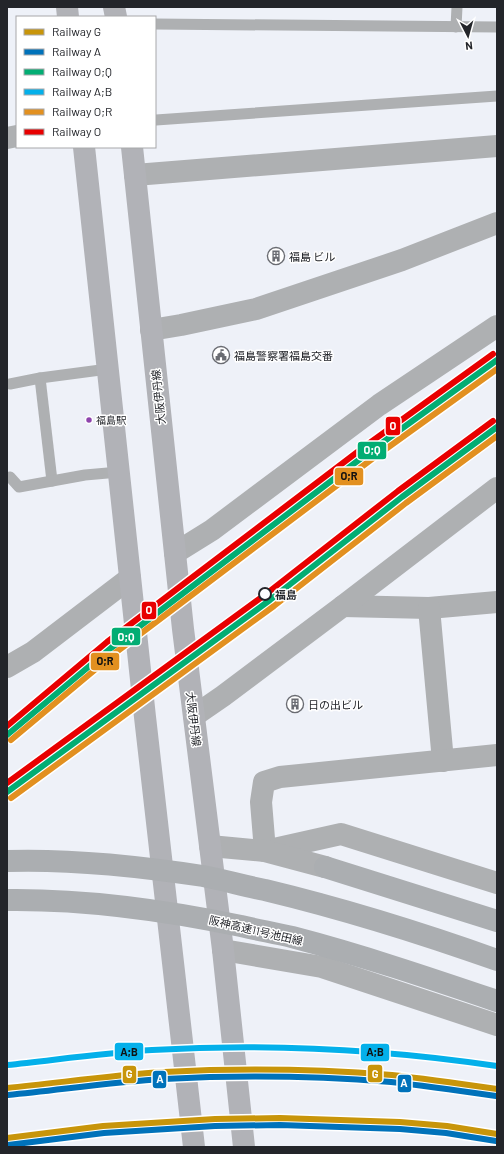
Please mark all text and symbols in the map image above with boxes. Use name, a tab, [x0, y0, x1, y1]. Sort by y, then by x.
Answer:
legend	[16, 16, 156, 148]
north arrow	[448, 16, 488, 56]
text: Railway G	[52, 24, 101, 38]
text: N	[465, 40, 473, 53]
text: Railway A	[52, 44, 101, 58]
text: Railway O;Q	[52, 64, 112, 78]
text: Railway A;B	[52, 84, 112, 98]
text: Railway O;R	[52, 104, 112, 118]
text: Railway O	[52, 124, 101, 138]
building icon: 福島 ビル	[266, 246, 286, 266]
place label: 福島 ビル	[289, 250, 335, 263]
public building icon: 福島警察署福島交番	[211, 345, 231, 365]
place label: 福島警察署福島交番	[234, 349, 333, 362]
street label: 大阪伊丹線	[149, 369, 167, 425]
place label: 福島駅	[96, 414, 127, 426]
marker: 福島駅	[84, 415, 94, 425]
line badge: O	[385, 416, 401, 436]
text: O	[390, 419, 397, 432]
line badge: O;Q	[357, 441, 387, 460]
text: O;Q	[364, 443, 381, 456]
line badge: O;R	[334, 467, 364, 486]
text: O;R	[340, 469, 358, 482]
marker: 福島	[258, 587, 272, 601]
place label: 福島	[275, 588, 297, 601]
line badge: O	[141, 601, 157, 620]
text: O	[146, 603, 153, 616]
line badge: O;Q	[111, 627, 141, 646]
text: O;Q	[118, 630, 135, 643]
line badge: O;R	[90, 652, 120, 671]
text: O;R	[96, 654, 114, 667]
street label: 大阪伊丹線	[184, 691, 204, 747]
building icon: 日の出ビル	[285, 694, 305, 714]
place label: 日の出ビル	[308, 698, 363, 711]
street label: 阪神高速11号池田線	[208, 913, 304, 947]
line badge: A;B	[114, 1042, 144, 1061]
line badge: A;B	[360, 1043, 390, 1062]
text: A;B	[120, 1045, 138, 1058]
text: A;B	[366, 1045, 384, 1058]
line badge: G	[367, 1064, 383, 1083]
line badge: G	[122, 1065, 137, 1084]
text: G	[126, 1067, 133, 1080]
text: G	[372, 1067, 379, 1080]
line badge: A	[152, 1070, 167, 1089]
text: A	[156, 1072, 164, 1085]
line badge: A	[397, 1074, 412, 1093]
text: A	[400, 1076, 408, 1089]

